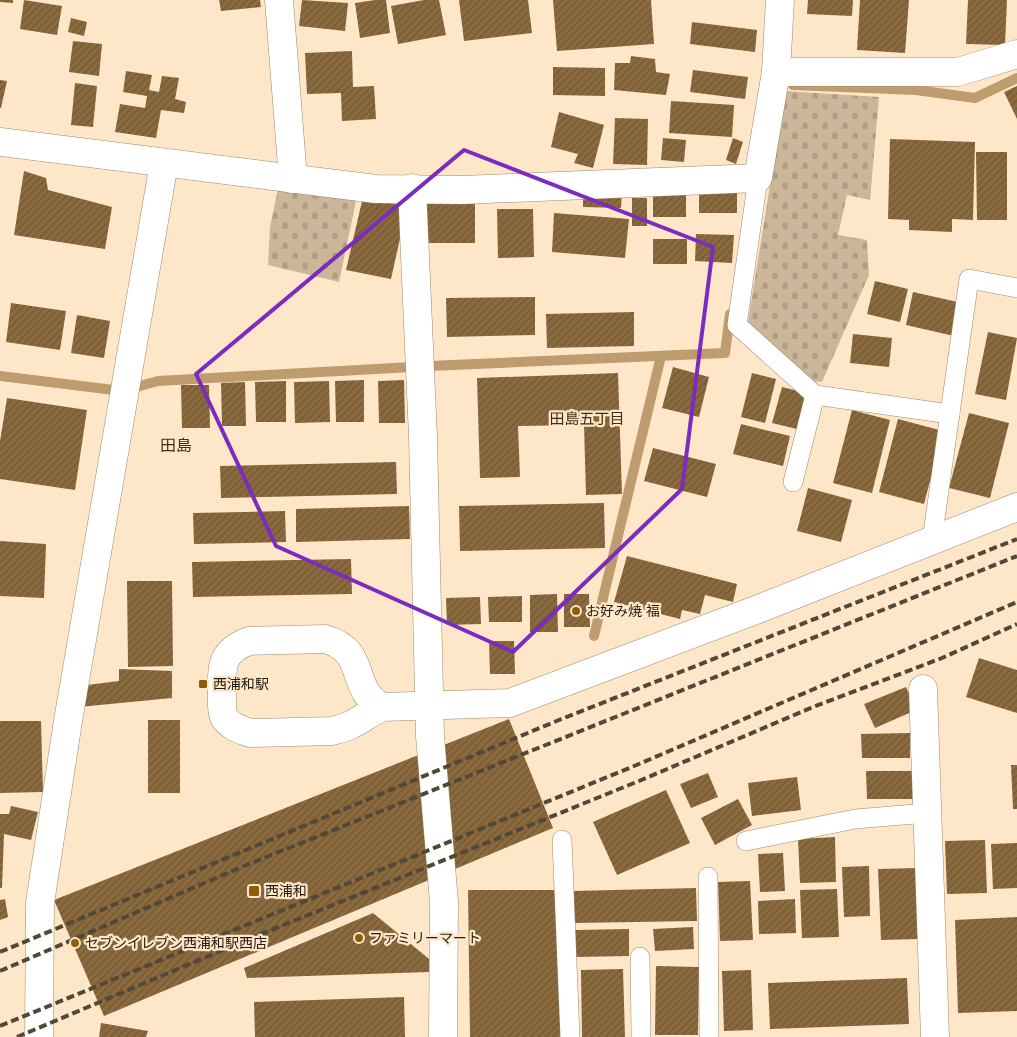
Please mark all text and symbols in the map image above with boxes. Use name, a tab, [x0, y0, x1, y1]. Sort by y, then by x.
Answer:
district label: 田島五丁目	[549, 408, 625, 429]
district label: 田島	[160, 434, 192, 457]
place label: お好み焼 福	[586, 601, 660, 621]
marker: お好み焼 福	[570, 605, 582, 617]
place label: 西浦和駅	[213, 674, 269, 694]
marker: 西浦和駅	[197, 678, 209, 690]
place label: 西浦和	[265, 881, 307, 901]
marker: 西浦和	[247, 884, 261, 898]
place label: ファミリーマート	[369, 928, 481, 948]
marker: ファミリーマート	[353, 932, 365, 944]
place label: セブンイレブン西浦和駅西店	[85, 933, 267, 953]
marker: セブンイレブン西浦和駅西店	[69, 937, 81, 949]

